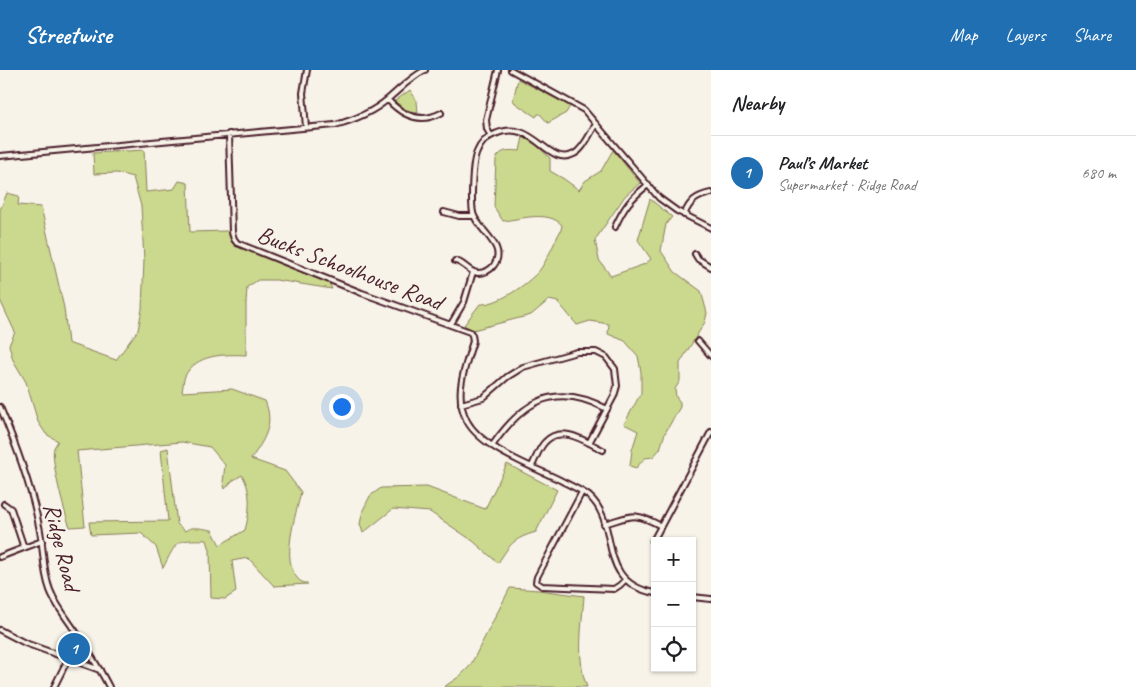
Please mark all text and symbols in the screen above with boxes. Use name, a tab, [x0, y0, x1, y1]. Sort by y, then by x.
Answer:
text: Streetwise	[25, 20, 111, 50]
text: Map	[950, 24, 978, 46]
text: Layers	[1006, 24, 1045, 46]
text: Share	[1073, 24, 1111, 46]
text: Nearby	[731, 90, 784, 116]
text: Paul’s Market	[778, 151, 867, 175]
text: 1	[743, 163, 751, 183]
text: 680 m	[1082, 163, 1116, 183]
text: Supermarket · Ridge Road	[778, 175, 916, 195]
street label: Bucks Schoolhouse Road	[253, 219, 450, 318]
your location	[329, 394, 355, 420]
street label: Ridge Road	[37, 500, 88, 597]
map controls	[651, 537, 696, 672]
button: +	[651, 537, 696, 582]
button: −	[651, 582, 696, 627]
button: locate	[651, 627, 696, 672]
pin: 1	[58, 630, 90, 668]

